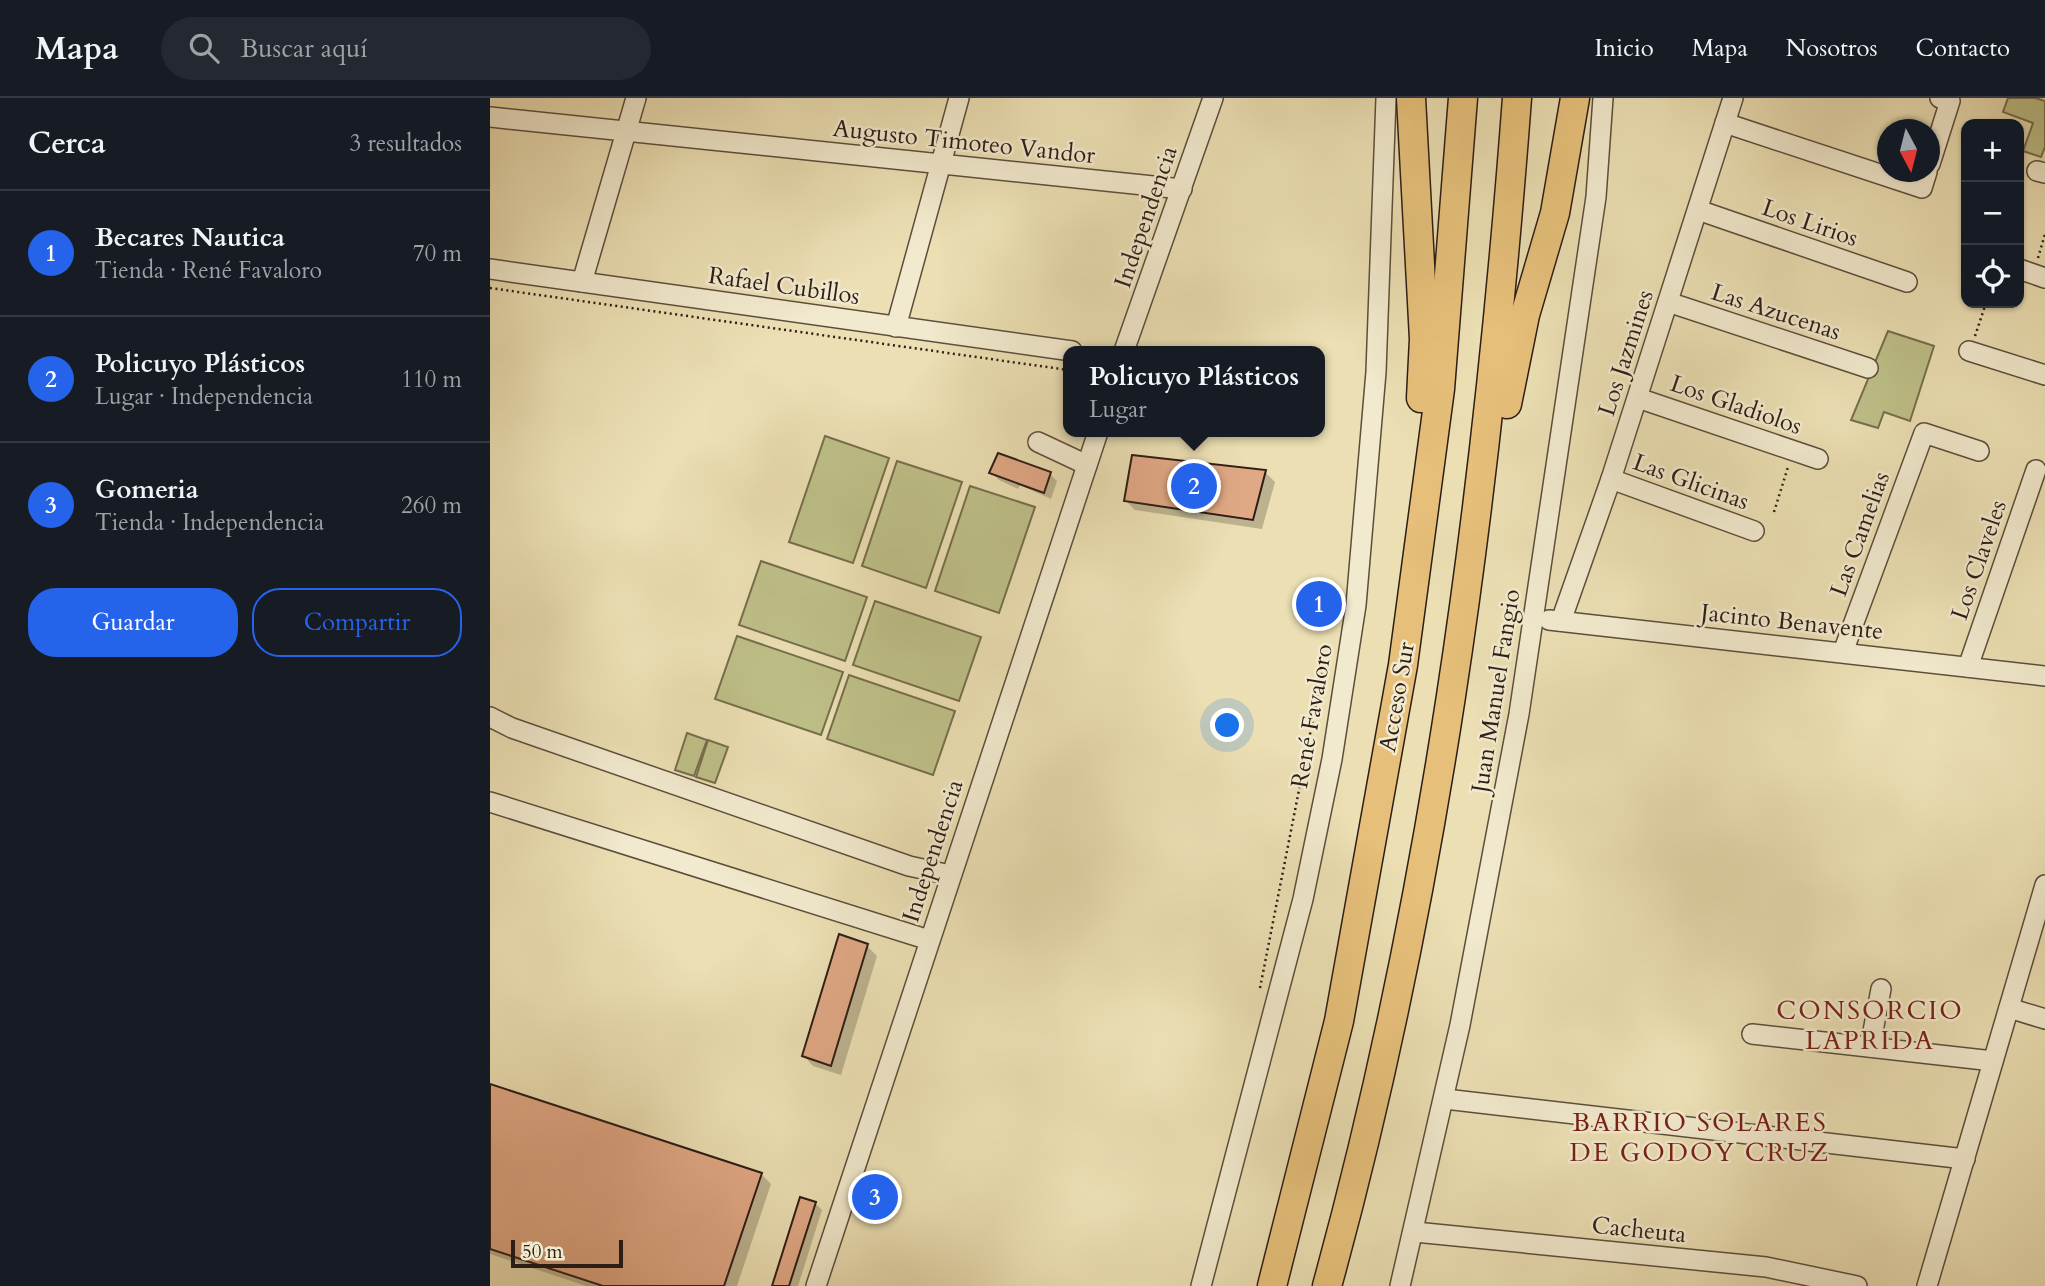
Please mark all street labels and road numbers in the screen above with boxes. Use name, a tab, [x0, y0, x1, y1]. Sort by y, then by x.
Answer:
street label: Augusto Timoteo Vandor	[831, 112, 1097, 172]
street label: Independencia	[1106, 141, 1186, 292]
street label: Los Lirios	[1757, 191, 1863, 255]
street label: Rafael Cubillos	[706, 259, 862, 313]
street label: Las Azucenas	[1707, 276, 1845, 348]
street label: Los Jazmines	[1590, 286, 1662, 420]
street label: Los Gladiolos	[1666, 367, 1806, 443]
street label: Las Glicinas	[1629, 446, 1753, 518]
street label: Las Camelias	[1822, 467, 1898, 601]
street label: Los Claveles	[1943, 496, 2015, 624]
street label: Juan Manuel Fangio	[1463, 587, 1528, 798]
street label: Jacinto Benavente	[1696, 596, 1885, 648]
street label: Acceso Sur	[1371, 639, 1423, 755]
street label: René Favaloro	[1283, 641, 1341, 791]
street label: Independencia	[894, 775, 972, 927]
street label: Cacheuta	[1590, 1209, 1689, 1251]

